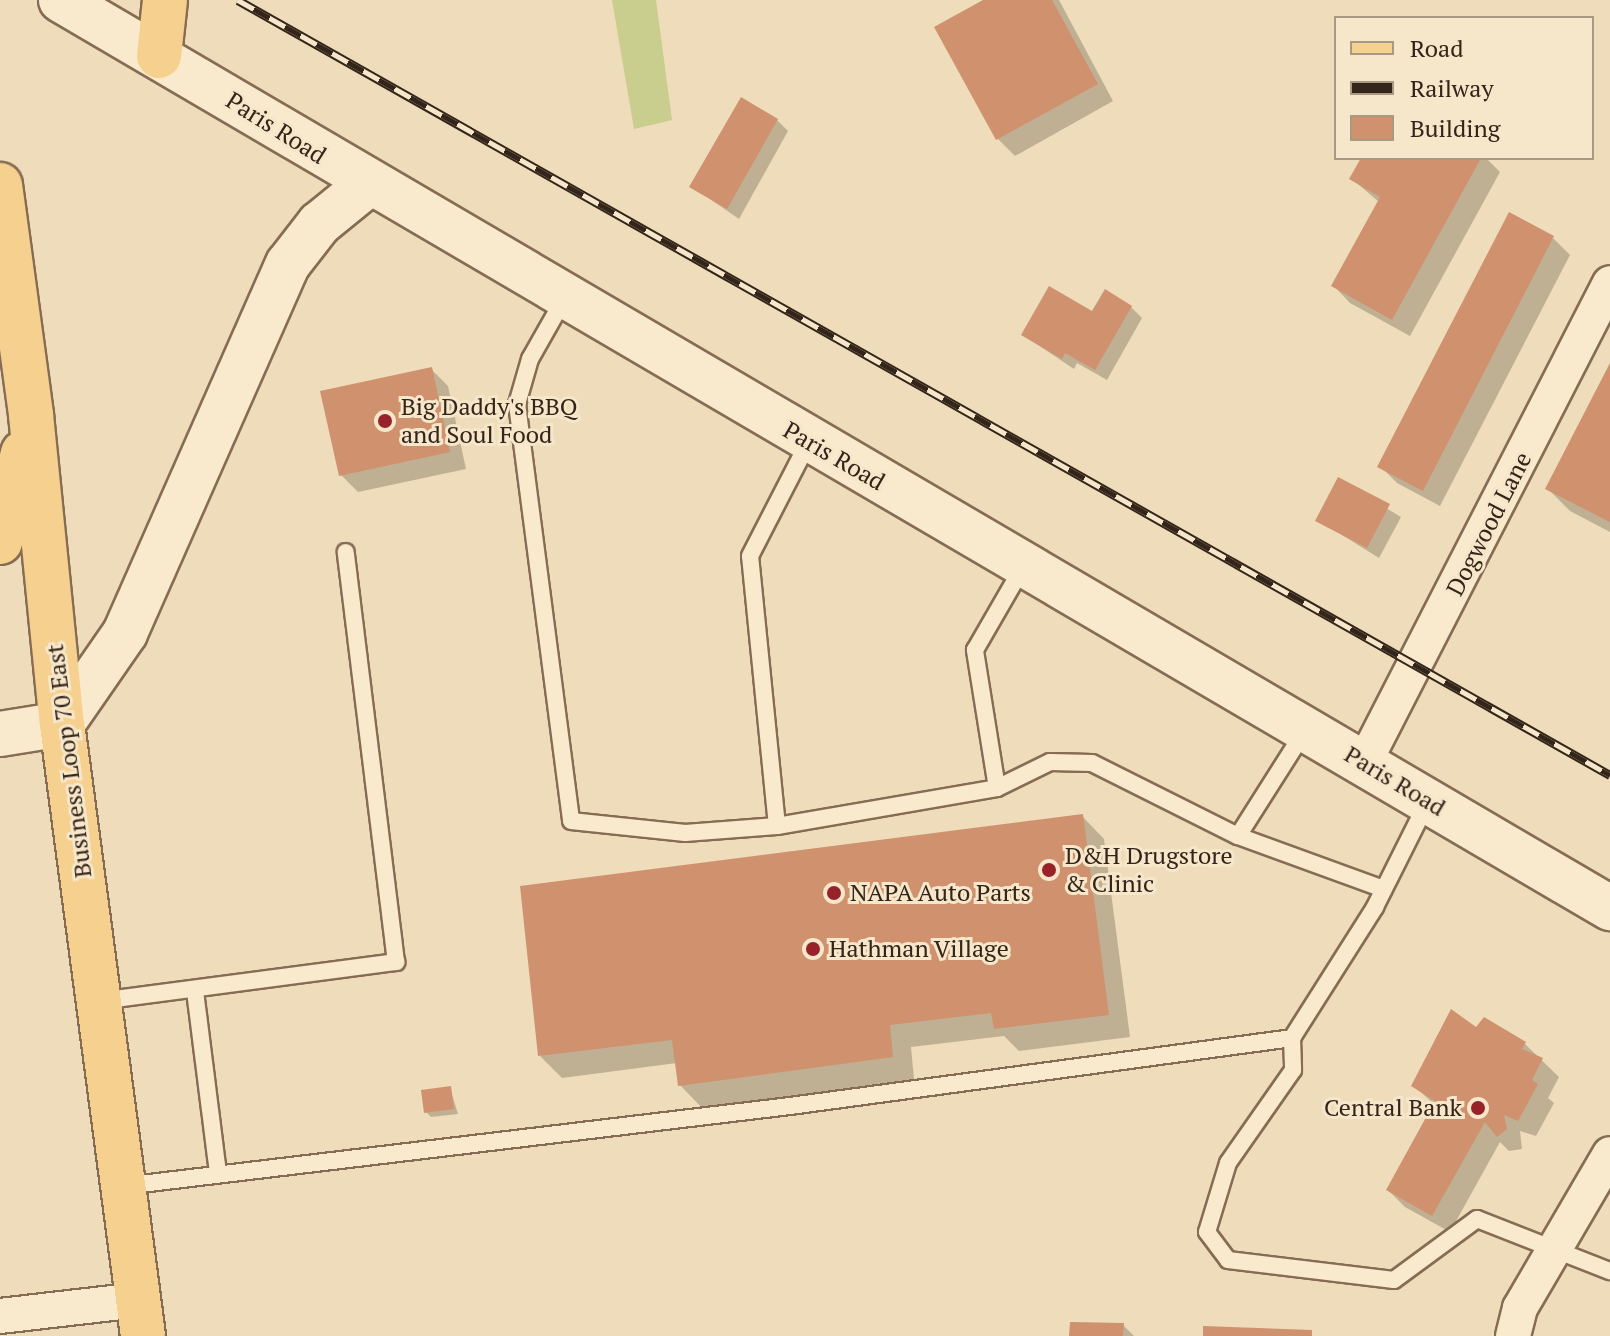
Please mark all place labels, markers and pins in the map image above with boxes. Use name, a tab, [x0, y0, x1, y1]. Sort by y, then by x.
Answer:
place label: Big Daddy's BBQ and Soul Food	[401, 393, 577, 449]
marker: Big Daddy's BBQ and Soul Food	[376, 412, 394, 430]
place label: D&H Drugstore & Clinic	[1065, 842, 1233, 898]
marker: D&H Drugstore & Clinic	[1040, 861, 1058, 879]
place label: NAPA Auto Parts	[850, 879, 1032, 907]
marker: NAPA Auto Parts	[825, 884, 843, 902]
place label: Hathman Village	[829, 935, 1009, 963]
marker: Hathman Village	[804, 940, 822, 958]
place label: Central Bank	[1324, 1094, 1462, 1122]
marker: Central Bank	[1469, 1099, 1487, 1117]

